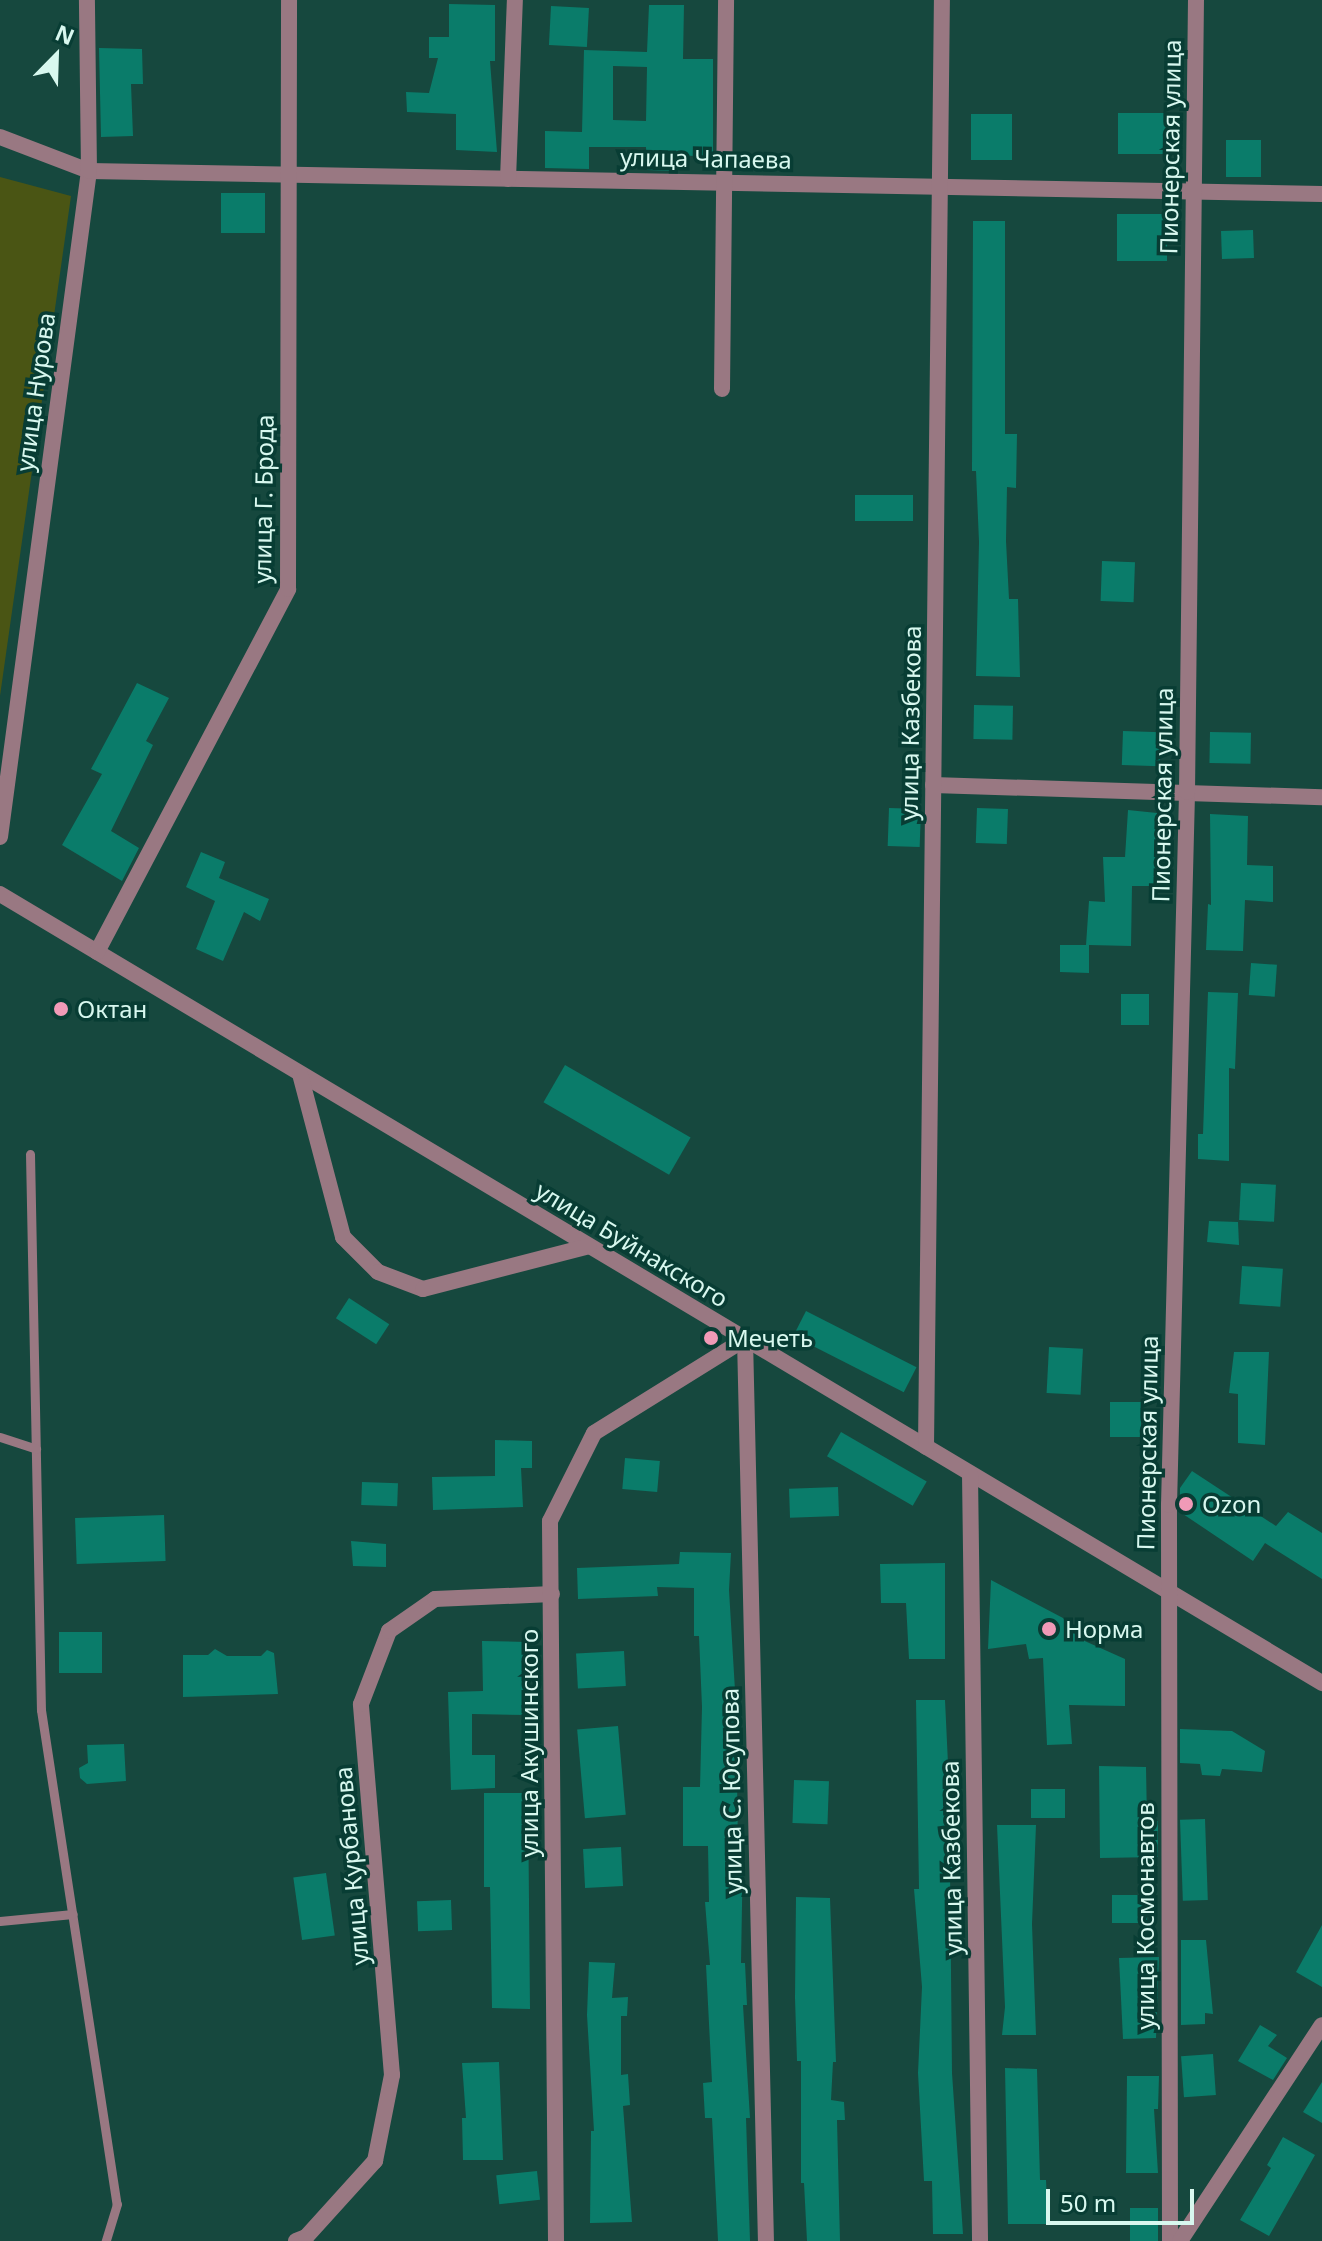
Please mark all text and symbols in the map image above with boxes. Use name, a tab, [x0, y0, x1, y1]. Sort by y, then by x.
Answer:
north arrow	[16, 16, 96, 96]
text: N	[51, 17, 79, 51]
street label: Пионерская улица	[1154, 39, 1186, 255]
street label: улица Чапаева	[620, 142, 792, 174]
street label: улица Нурова	[10, 311, 60, 473]
street label: улица Г. Брода	[247, 414, 279, 584]
street label: улица Казбекова	[894, 625, 926, 821]
street label: Пионерская улица	[1146, 687, 1178, 903]
place label: Октан	[77, 995, 147, 1023]
marker: Октан	[52, 1000, 70, 1018]
street label: улица Буйнакского	[531, 1175, 733, 1313]
place label: Мечеть	[727, 1324, 813, 1352]
marker: Мечеть	[702, 1329, 720, 1347]
street label: Пионерская улица	[1131, 1335, 1163, 1551]
place label: Ozon	[1202, 1490, 1261, 1518]
marker: Ozon	[1177, 1495, 1195, 1513]
place label: Норма	[1065, 1615, 1143, 1643]
marker: Норма	[1040, 1620, 1058, 1638]
street label: улица Акушинского	[515, 1629, 543, 1857]
street label: улица С. Юсупова	[715, 1688, 747, 1894]
street label: улица Казбекова	[935, 1760, 967, 1956]
street label: улица Курбанова	[328, 1765, 374, 1967]
street label: улица Космонавтов	[1131, 1802, 1159, 2030]
scale bar	[1050, 2173, 1198, 2223]
text: 50 m	[1060, 2186, 1116, 2219]

